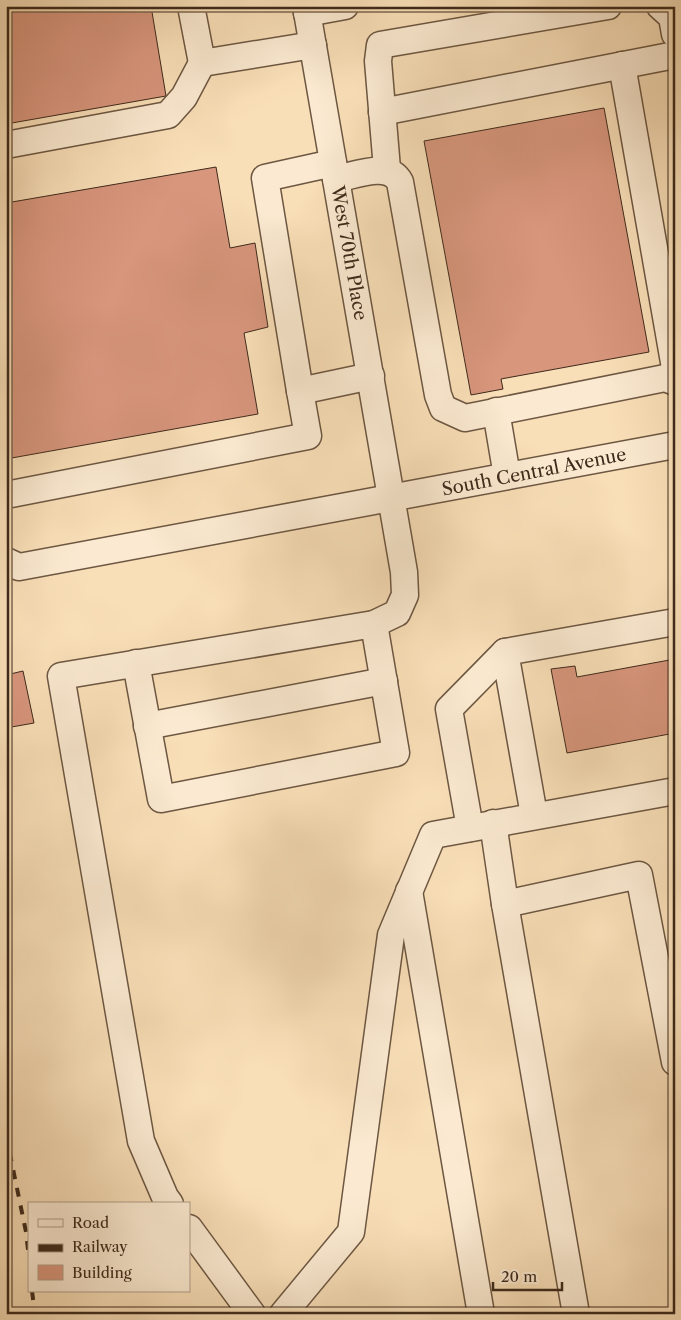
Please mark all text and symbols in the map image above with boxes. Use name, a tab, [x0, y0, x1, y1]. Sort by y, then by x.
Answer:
street label: West 70th Place	[326, 183, 372, 322]
street label: South Central Avenue	[440, 443, 628, 501]
legend	[28, 1202, 190, 1292]
text: Road	[72, 1213, 109, 1232]
text: Railway	[72, 1237, 128, 1256]
scale bar	[493, 1260, 562, 1292]
text: Building	[72, 1263, 132, 1282]
text: 20 m	[501, 1267, 537, 1286]

